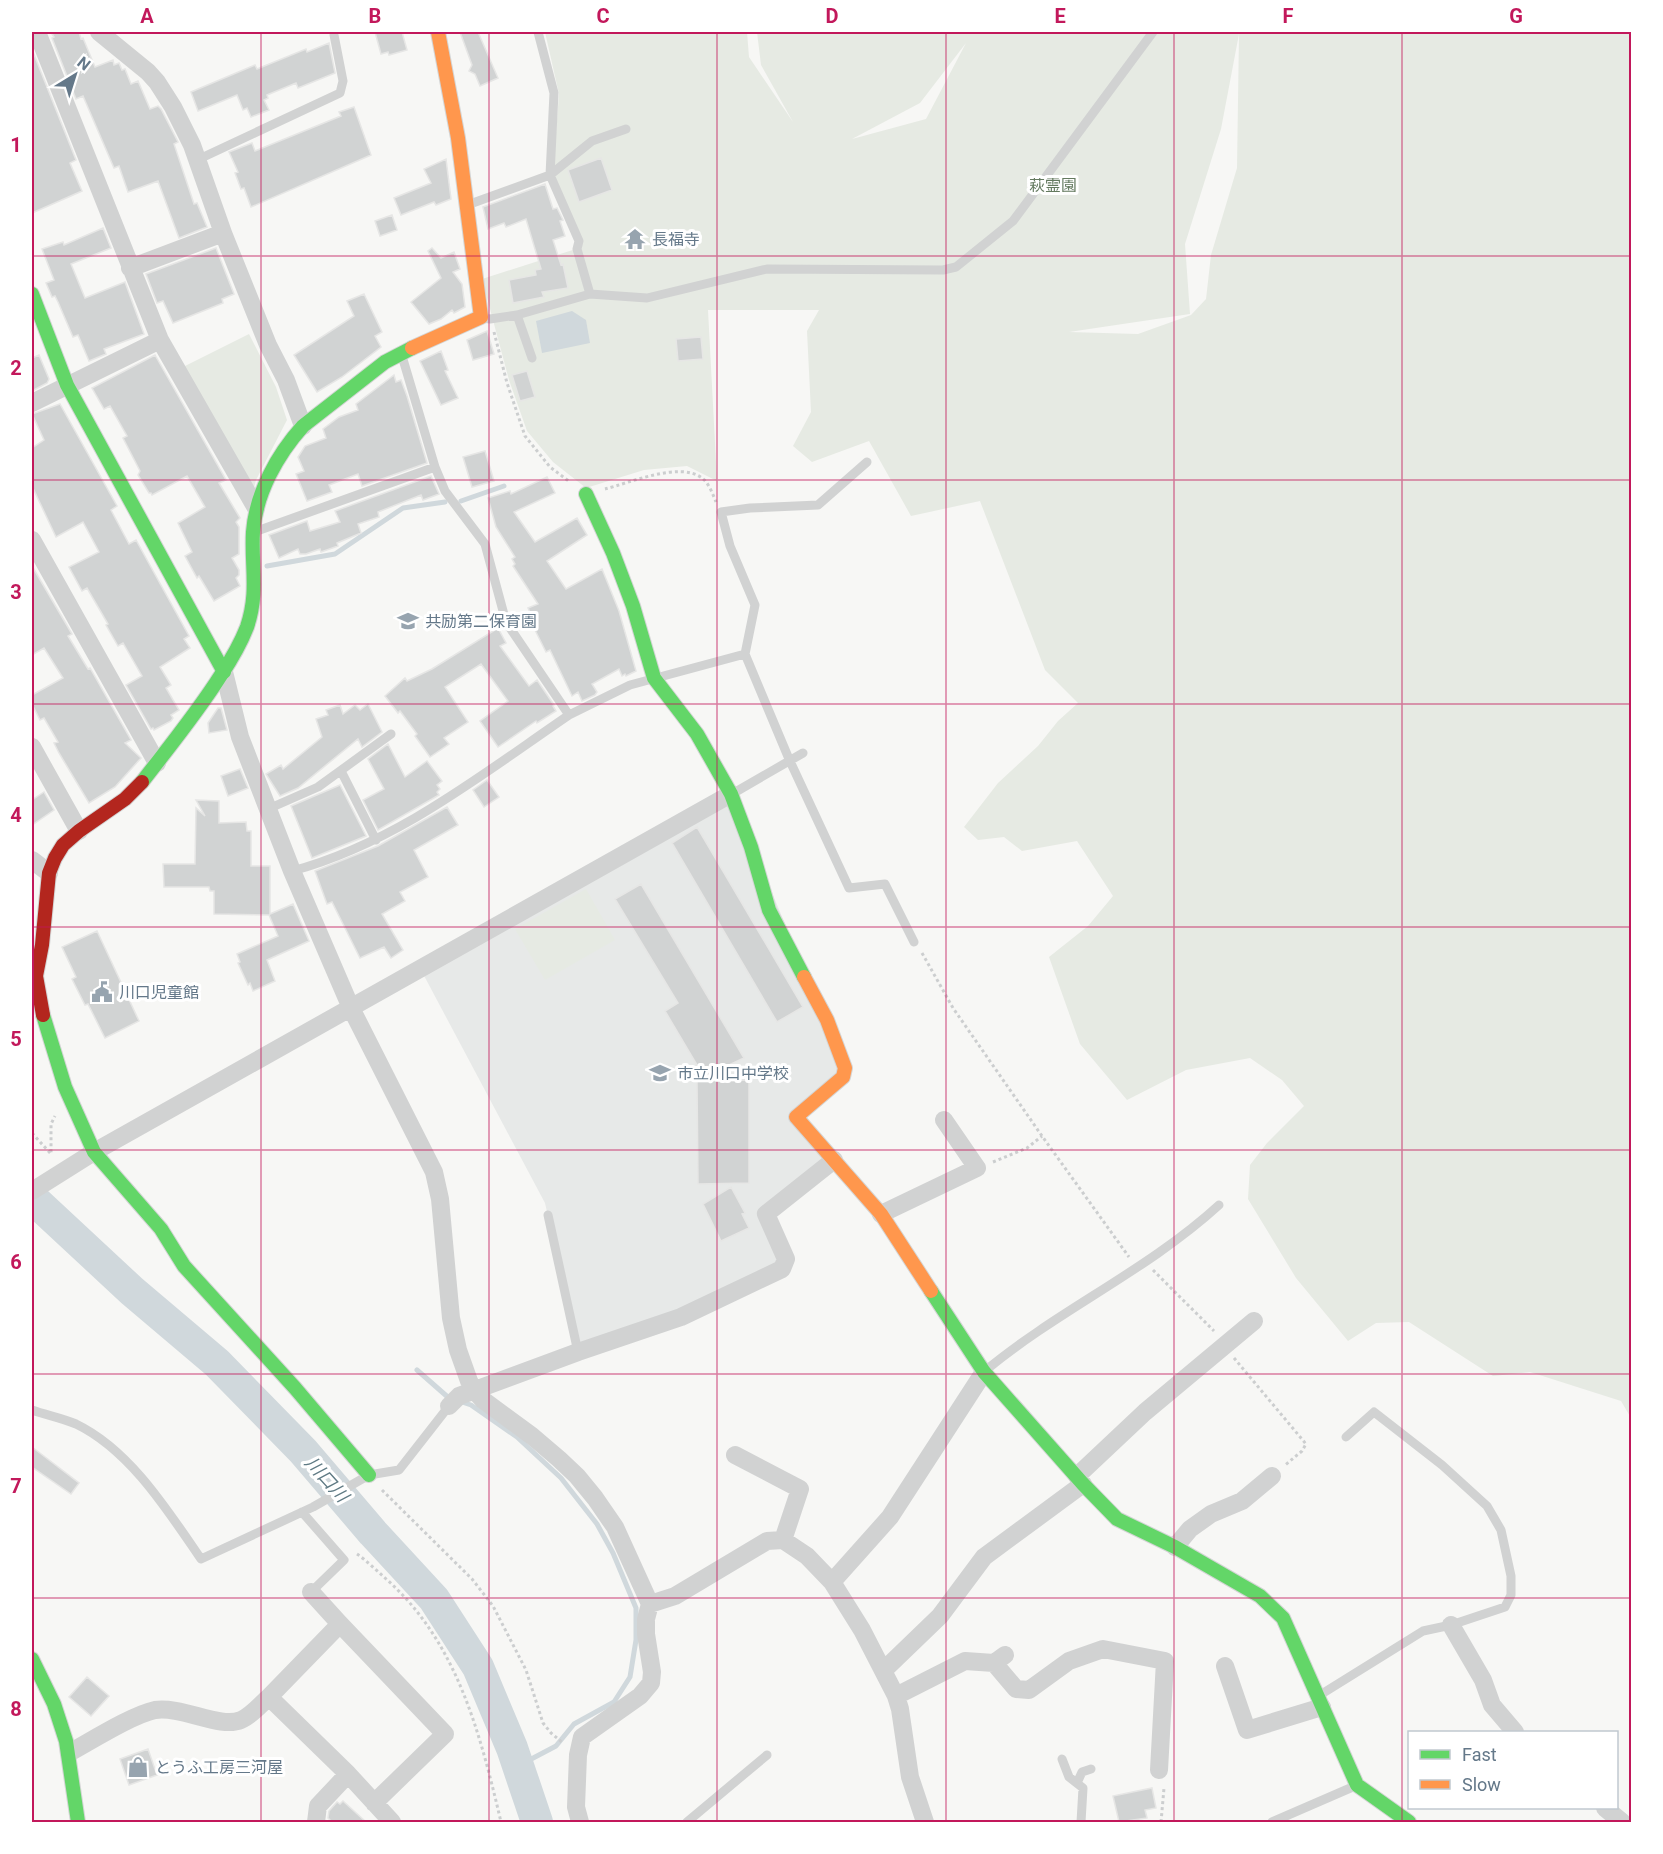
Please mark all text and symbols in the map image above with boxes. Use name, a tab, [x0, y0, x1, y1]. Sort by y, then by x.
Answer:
text: A	[140, 4, 154, 28]
text: B	[369, 4, 381, 28]
text: C	[596, 4, 610, 28]
text: D	[826, 4, 839, 28]
text: E	[1054, 4, 1066, 28]
text: F	[1283, 4, 1294, 28]
text: G	[1509, 4, 1523, 28]
north arrow	[45, 45, 105, 105]
text: N	[74, 53, 94, 75]
text: 1	[10, 133, 22, 157]
park label: 萩霊園	[1029, 176, 1077, 195]
temple icon: 長福寺	[623, 227, 647, 251]
place label: 長福寺	[652, 230, 700, 249]
text: 2	[10, 356, 22, 380]
text: 3	[10, 580, 22, 604]
school or university icon: 共励第二保育園	[396, 609, 420, 633]
place label: 共励第二保育園	[425, 612, 537, 631]
text: 4	[10, 803, 22, 827]
public building icon: 川口児童館	[90, 980, 114, 1004]
place label: 川口児童館	[119, 983, 199, 1002]
text: 5	[10, 1027, 22, 1051]
school or university icon: 市立川口中学校	[648, 1061, 672, 1085]
place label: 市立川口中学校	[677, 1064, 789, 1083]
text: 6	[10, 1250, 22, 1274]
water label: 川口川	[301, 1452, 354, 1508]
text: 7	[10, 1474, 22, 1498]
text: 8	[10, 1697, 22, 1721]
legend	[1408, 1731, 1618, 1809]
text: Fast	[1462, 1744, 1497, 1765]
shop icon: とうふ工房三河屋	[126, 1755, 150, 1779]
place label: とうふ工房三河屋	[155, 1758, 283, 1777]
text: Slow	[1462, 1774, 1501, 1795]

